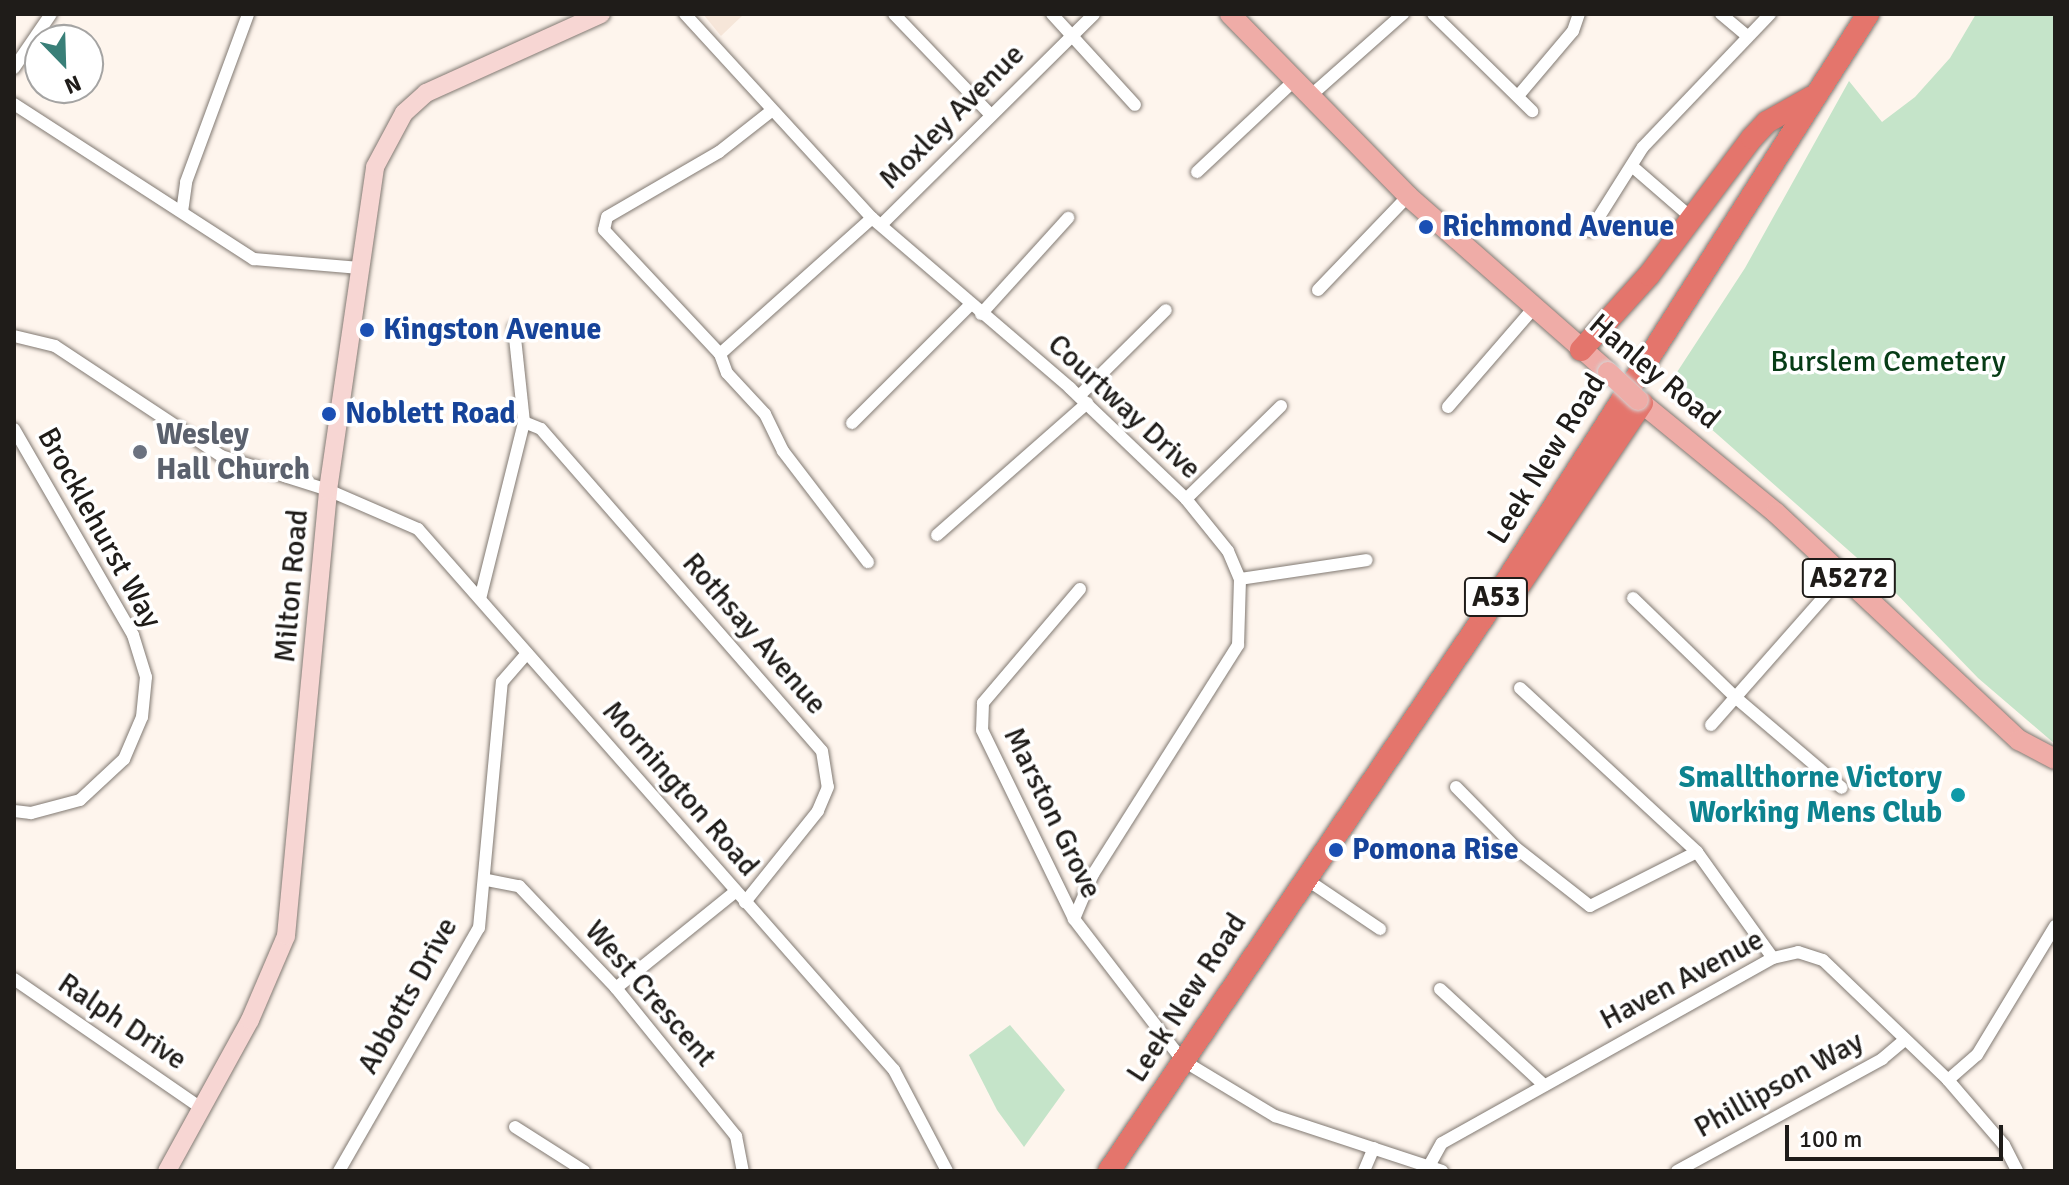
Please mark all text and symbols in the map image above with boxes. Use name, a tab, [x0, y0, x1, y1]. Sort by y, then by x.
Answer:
north arrow	[24, 24, 104, 104]
street label: Moxley Avenue	[872, 37, 1032, 197]
text: N	[60, 69, 85, 100]
place label: Richmond Avenue	[1442, 209, 1674, 245]
marker: Richmond Avenue	[1417, 218, 1435, 236]
street label: Hanley Road	[1581, 307, 1727, 437]
place label: Kingston Avenue	[383, 312, 601, 348]
marker: Kingston Avenue	[358, 321, 376, 339]
street label: Courtway Drive	[1040, 327, 1208, 487]
park label: Burslem Cemetery	[1770, 344, 2006, 380]
street label: Leek New Road	[1480, 367, 1614, 551]
place label: Noblett Road	[345, 396, 516, 432]
marker: Noblett Road	[320, 405, 338, 423]
place label: Wesley Hall Church	[156, 417, 310, 488]
street label: Brocklehurst Way	[29, 422, 169, 634]
marker: Wesley Hall Church	[131, 443, 149, 461]
street label: Milton Road	[267, 508, 317, 664]
street label: Rothsay Avenue	[674, 546, 834, 722]
road number: A5272	[1801, 554, 1897, 602]
road number: A53	[1462, 573, 1530, 621]
street label: Mornington Road	[594, 694, 766, 884]
street label: Marston Grove	[995, 722, 1109, 904]
place label: Smallthorne Victory Working Mens Club	[1679, 760, 1942, 830]
marker: Smallthorne Victory Working Mens Club	[1949, 786, 1967, 804]
place label: Pomona Rise	[1352, 832, 1519, 868]
marker: Pomona Rise	[1327, 841, 1345, 859]
street label: Leek New Road	[1119, 907, 1255, 1089]
street label: Abbotts Drive	[350, 912, 466, 1080]
street label: West Crescent	[577, 913, 723, 1075]
street label: Haven Avenue	[1594, 922, 1770, 1038]
street label: Ralph Drive	[51, 966, 193, 1078]
street label: Phillipson Way	[1688, 1024, 1870, 1146]
scale bar	[1789, 1109, 2007, 1159]
text: 100 m	[1799, 1124, 1862, 1154]

